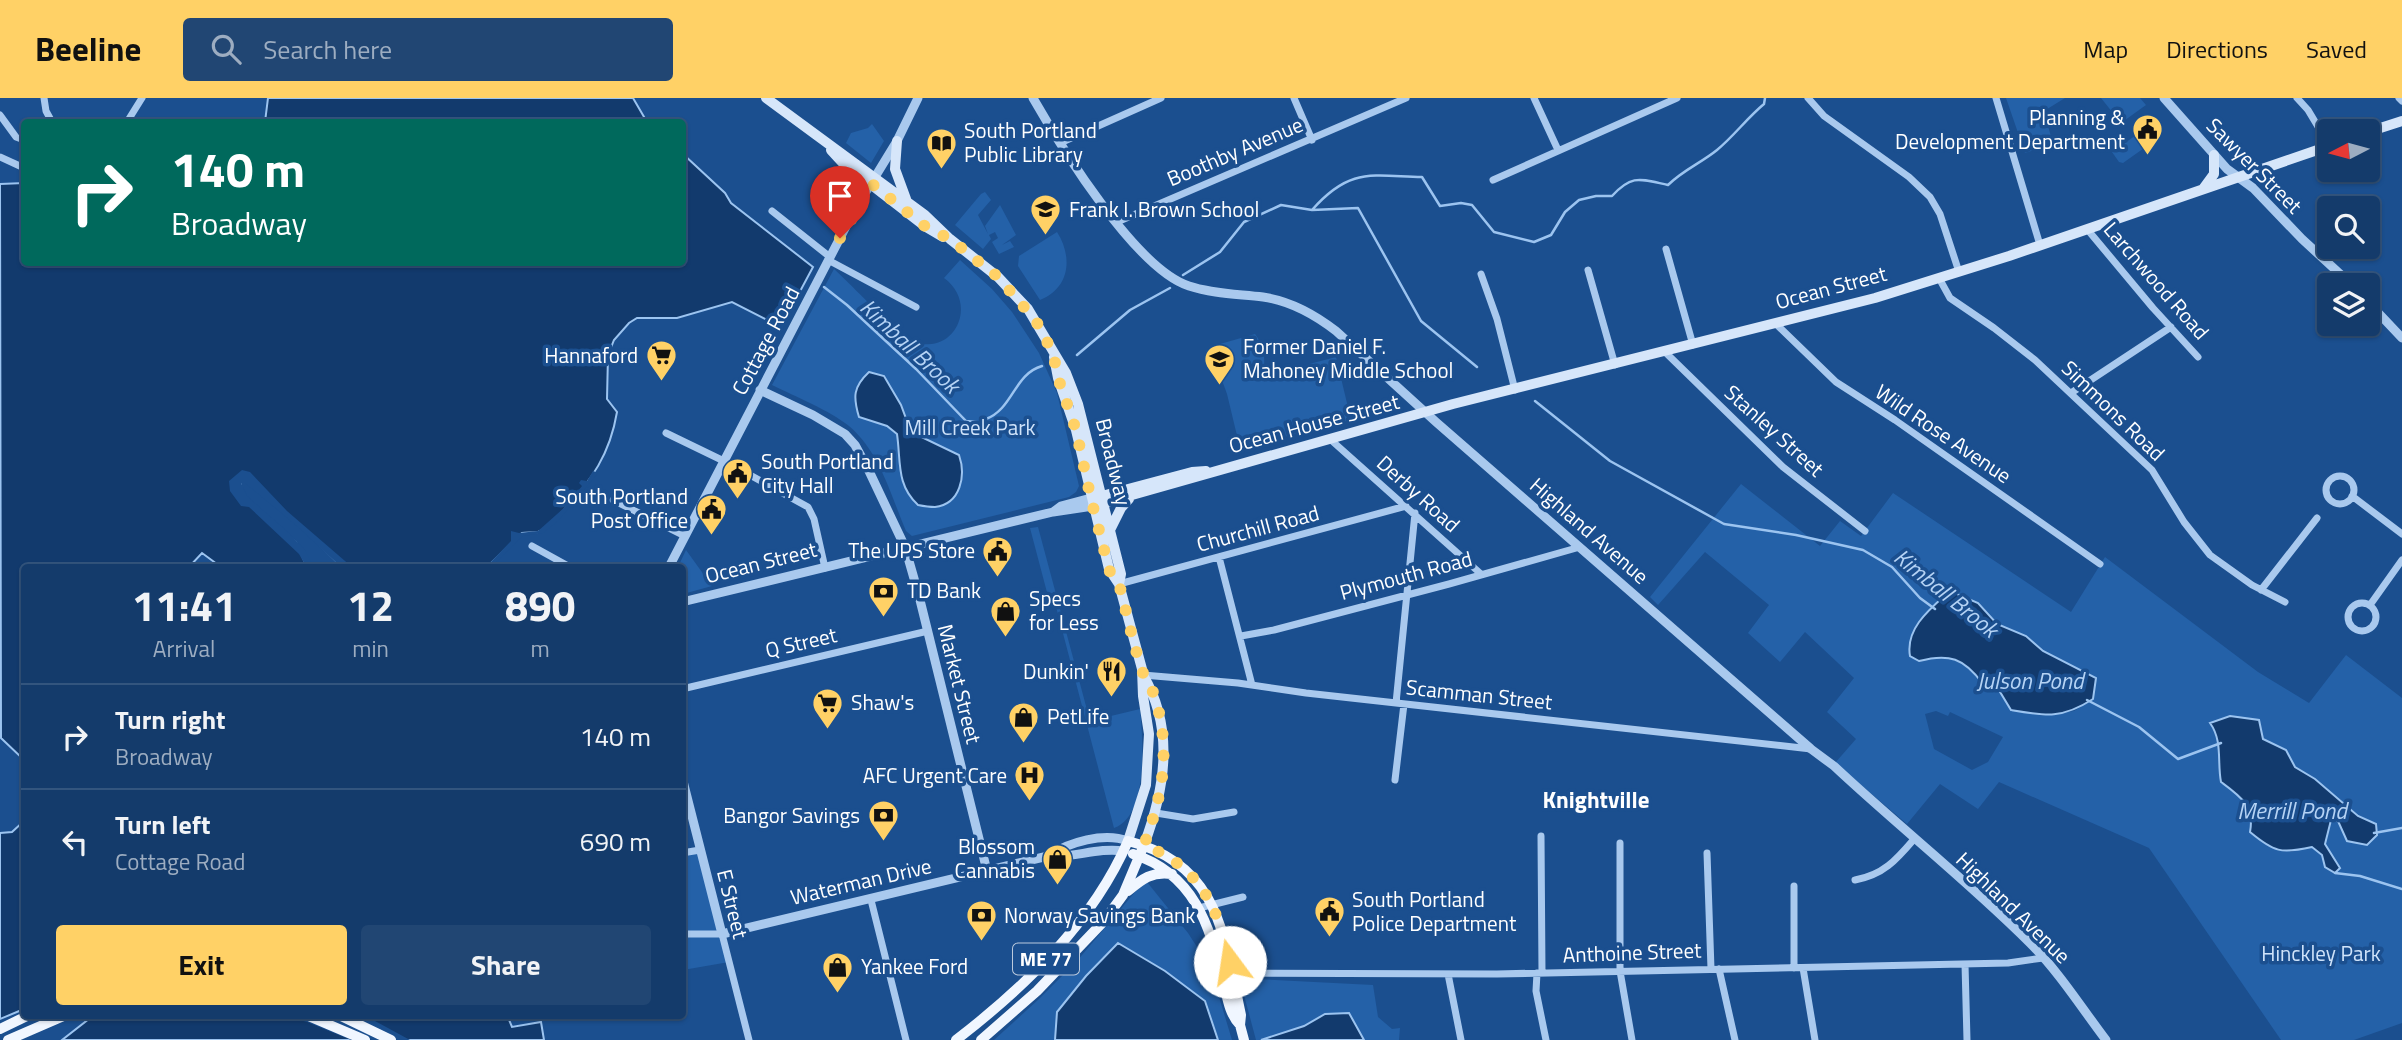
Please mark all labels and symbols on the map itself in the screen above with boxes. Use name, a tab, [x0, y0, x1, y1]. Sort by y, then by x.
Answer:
place label: Planning & Development Department	[1895, 101, 2126, 157]
street label: Boothby Avenue	[1162, 108, 1308, 194]
street label: Sawyer Street	[2199, 110, 2310, 221]
public building icon: Planning & Development Department	[2131, 113, 2165, 157]
place label: South Portland Public Library	[964, 114, 1097, 170]
north arrow	[2317, 119, 2380, 182]
library icon: South Portland Public Library	[924, 126, 958, 170]
pin	[810, 166, 870, 238]
school or university icon: Frank I. Brown School	[1029, 193, 1063, 237]
place label: Frank I. Brown School	[1069, 193, 1259, 225]
street label: Larchwood Road	[2096, 214, 2217, 346]
street label: Ocean Street	[1772, 257, 1891, 317]
street label: Cottage Road	[723, 280, 807, 401]
water label: Kimball Brook	[852, 290, 970, 403]
place label: Former Daniel F. Mahoney Middle School	[1243, 330, 1453, 386]
place label: Hannaford	[544, 339, 638, 371]
supermarket icon: Hannaford	[644, 339, 678, 383]
school or university icon: Former Daniel F. Mahoney Middle School	[1203, 342, 1237, 386]
street label: Simmons Road	[2055, 352, 2173, 468]
street label: Wild Rose Avenue	[1869, 376, 2018, 491]
street label: Stanley Street	[1718, 377, 1832, 484]
street label: Ocean House Street	[1225, 385, 1403, 461]
park label: Mill Creek Park	[904, 411, 1036, 443]
street label: Broadway	[1088, 415, 1140, 509]
place label: South Portland City Hall	[761, 445, 894, 501]
street label: Derby Road	[1370, 447, 1467, 539]
public building icon: South Portland City Hall	[721, 457, 755, 501]
street label: Highland Avenue	[1523, 469, 1656, 591]
place label: South Portland Post Office	[555, 480, 688, 536]
public building icon: South Portland Post Office	[694, 492, 728, 536]
street label: Churchill Road	[1193, 496, 1323, 560]
street label: Ocean Street	[702, 533, 821, 591]
place label: The UPS Store	[848, 534, 975, 566]
public building icon: The UPS Store	[981, 534, 1015, 578]
water label: Kimball Brook	[1886, 539, 2008, 647]
street label: Plymouth Road	[1336, 542, 1476, 608]
bank icon: TD Bank	[867, 574, 901, 618]
place label: TD Bank	[907, 574, 981, 606]
place label: Specs for Less	[1029, 582, 1099, 638]
shop icon: Specs for Less	[989, 594, 1023, 638]
street label: Q Street	[762, 618, 840, 666]
street label: Market Street	[930, 621, 990, 747]
place label: Dunkin'	[1023, 655, 1089, 687]
restaurant icon: Dunkin'	[1095, 655, 1129, 699]
water label: Julson Pond	[1976, 663, 2086, 698]
street label: Scamman Street	[1404, 670, 1554, 718]
supermarket icon: Shaw's	[811, 686, 845, 730]
place label: Shaw's	[851, 686, 914, 718]
shop icon: PetLife	[1007, 700, 1041, 744]
place label: PetLife	[1047, 700, 1109, 732]
place label: AFC Urgent Care	[863, 759, 1007, 791]
hospital icon: AFC Urgent Care	[1013, 759, 1047, 803]
district label: Knightville	[1542, 782, 1650, 817]
water label: Merrill Pond	[2237, 793, 2349, 828]
place label: Bangor Savings	[723, 799, 860, 831]
bank icon: Bangor Savings	[866, 799, 900, 843]
place label: Blossom Cannabis	[955, 830, 1035, 886]
shop icon: Blossom Cannabis	[1041, 842, 1075, 886]
street label: Highland Avenue	[1949, 844, 2078, 971]
street label: Waterman Drive	[787, 849, 935, 913]
street label: E Street	[709, 866, 757, 942]
place label: South Portland Police Department	[1352, 883, 1517, 939]
public building icon: South Portland Police Department	[1312, 895, 1346, 939]
bank icon: Norway Savings Bank	[964, 899, 998, 943]
place label: Norway Savings Bank	[1004, 899, 1195, 931]
position arrow	[1193, 925, 1267, 999]
street label: Anthoine Street	[1562, 934, 1702, 970]
park label: Hinckley Park	[2261, 937, 2381, 969]
road number: ME 77	[1013, 944, 1079, 974]
shop icon: Yankee Ford	[821, 950, 855, 994]
place label: Yankee Ford	[861, 950, 968, 982]

